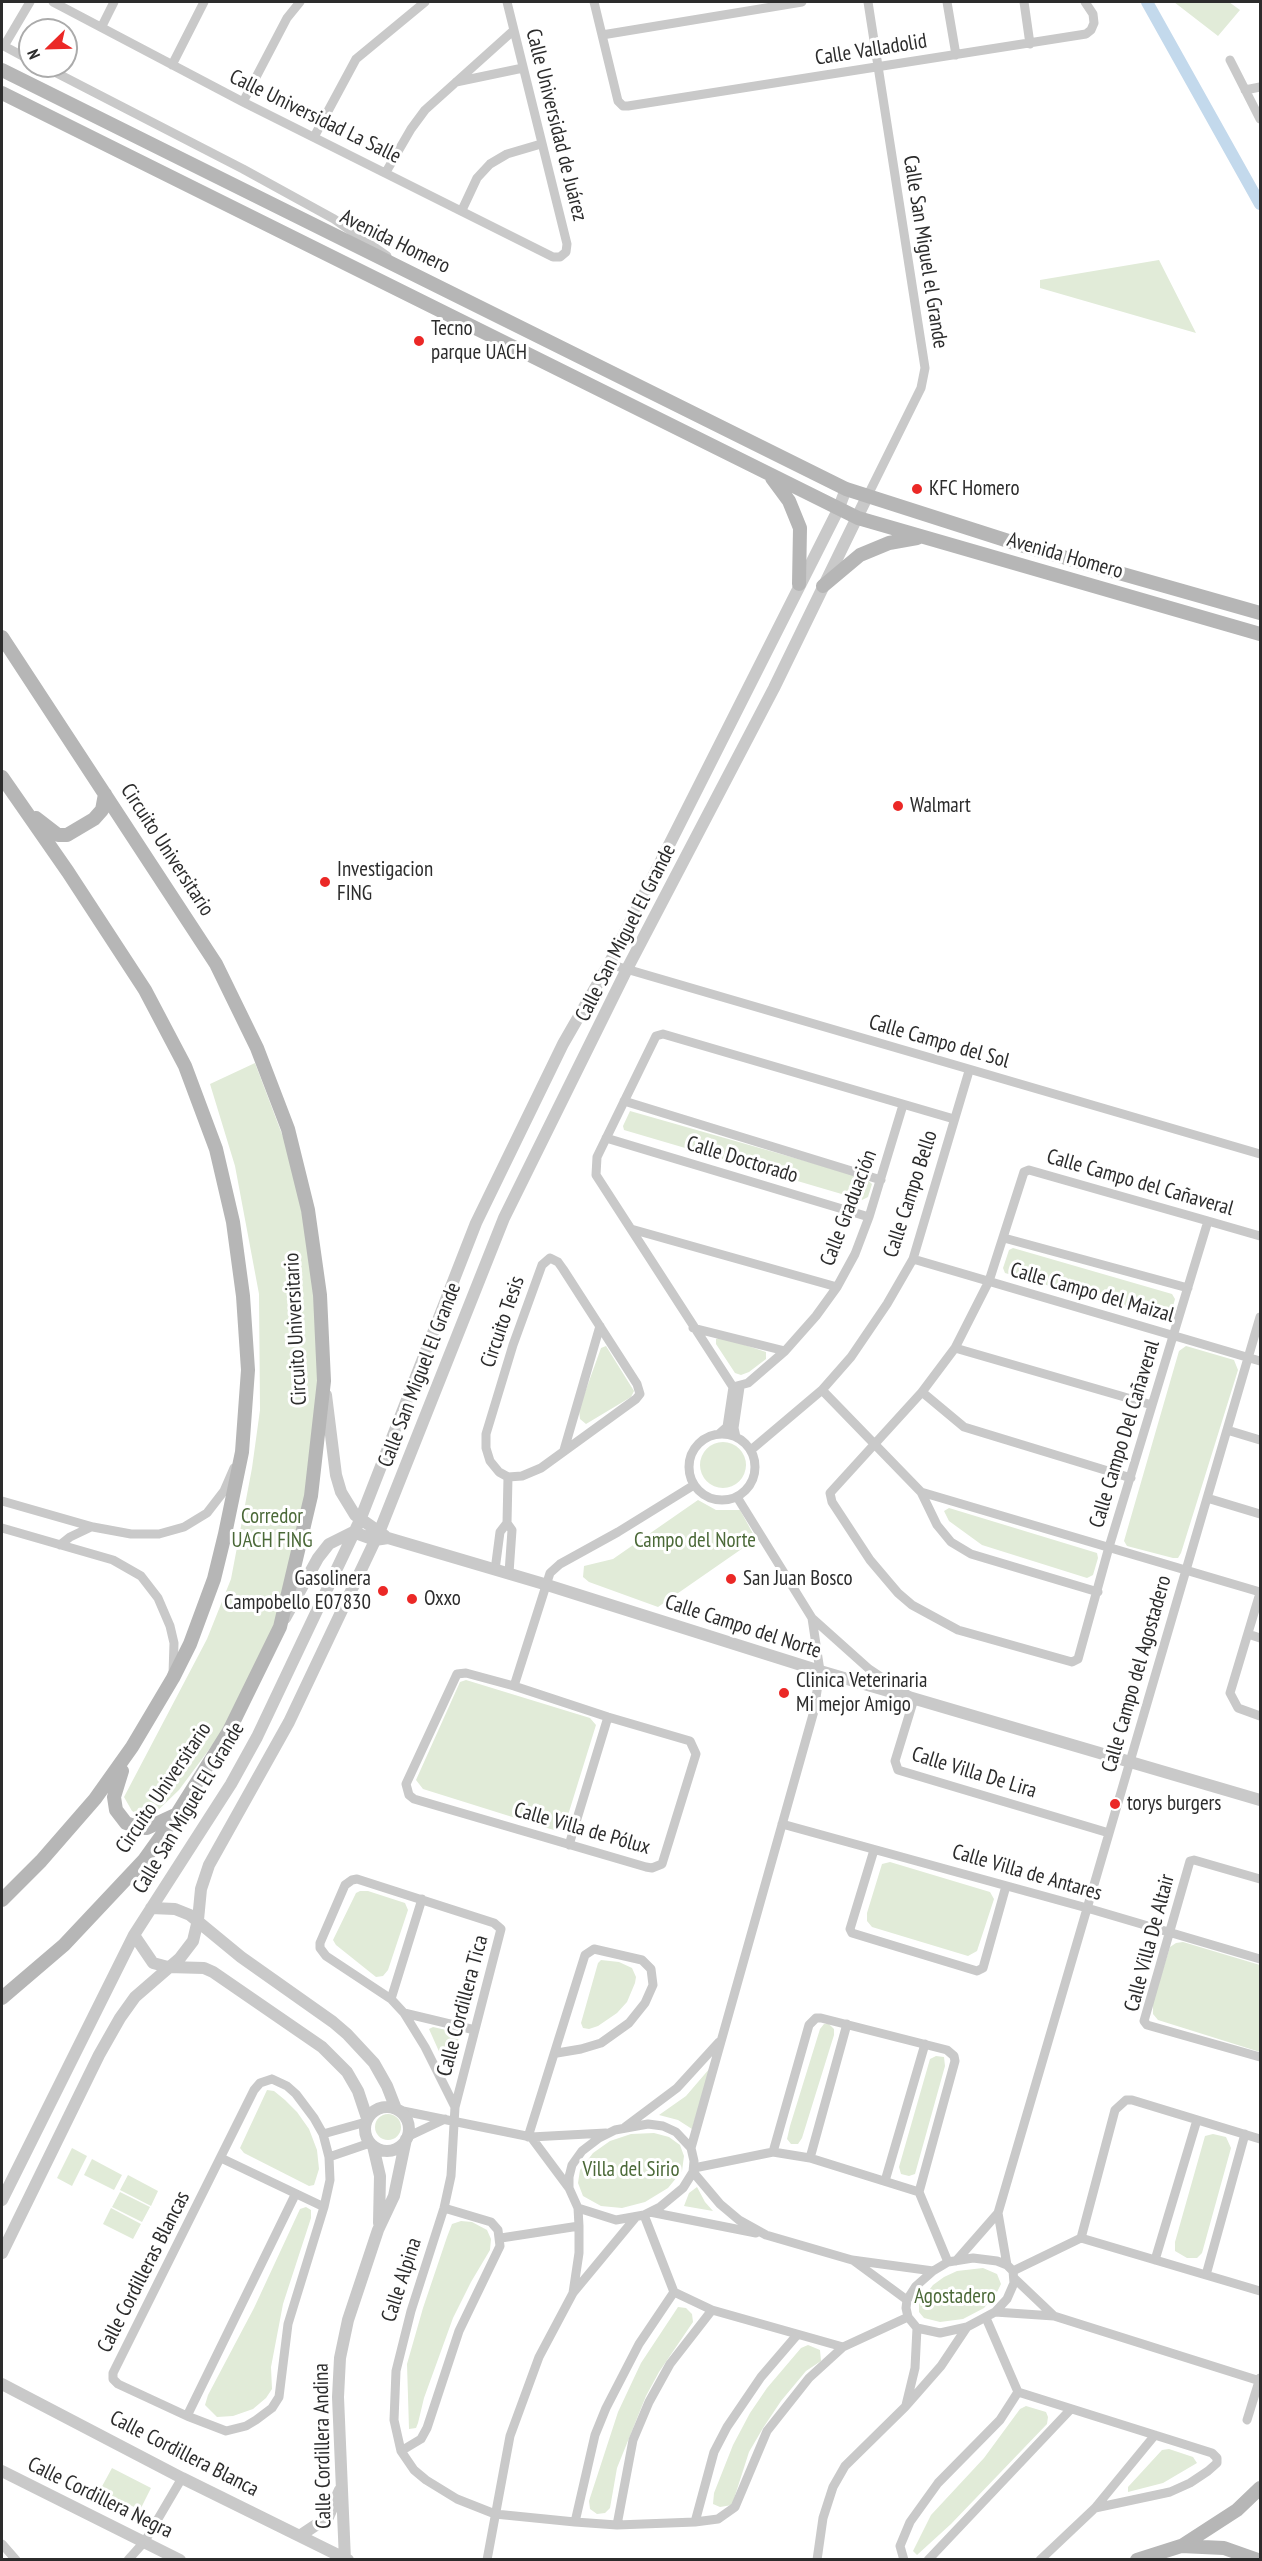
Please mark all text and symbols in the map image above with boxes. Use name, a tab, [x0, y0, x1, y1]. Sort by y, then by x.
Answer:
north arrow	[18, 18, 78, 78]
street label: Calle Universidad de Juárez	[520, 26, 592, 224]
street label: Calle Valladolid	[813, 29, 929, 71]
text: N	[22, 46, 44, 62]
street label: Calle Universidad La Salle	[225, 65, 405, 169]
street label: Calle San Miguel el Grande	[897, 154, 953, 350]
street label: Avenida Homero	[336, 205, 454, 279]
place label: Tecno parque UACH	[431, 316, 527, 366]
marker: Tecno parque UACH	[412, 334, 426, 348]
place label: KFC Homero	[929, 476, 1020, 502]
marker: KFC Homero	[910, 482, 924, 496]
street label: Avenida Homero	[1004, 527, 1126, 585]
street label: Circuito Universitario	[115, 779, 219, 921]
place label: Walmart	[910, 793, 971, 819]
marker: Walmart	[891, 799, 905, 813]
street label: Calle San Miguel El Grande	[570, 840, 682, 1026]
place label: Investigacion FING	[337, 857, 433, 907]
marker: Investigacion FING	[318, 875, 332, 889]
street label: Calle Campo del Sol	[866, 1010, 1012, 1074]
street label: Calle Campo Bello	[879, 1127, 943, 1261]
street label: Calle Doctorado	[683, 1131, 801, 1189]
street label: Calle Campo del Cañaveral	[1044, 1144, 1236, 1222]
street label: Calle Graduación	[815, 1147, 883, 1269]
street label: Circuito Universitario	[279, 1252, 313, 1406]
street label: Calle Campo del Maizal	[1007, 1258, 1177, 1328]
street label: Circuito Tesis	[476, 1273, 530, 1371]
street label: Calle San Miguel El Grande	[373, 1279, 467, 1471]
street label: Calle Campo Del Cañaveral	[1084, 1337, 1166, 1531]
park label: Corredor UACH FING	[232, 1504, 312, 1554]
park label: Campo del Norte	[634, 1528, 756, 1554]
place label: Gasolinera Campobello E07830	[224, 1566, 371, 1616]
place label: San Juan Bosco	[743, 1566, 853, 1592]
marker: San Juan Bosco	[724, 1572, 738, 1586]
street label: Calle Campo del Agostadero	[1097, 1573, 1177, 1775]
marker: Gasolinera Campobello E07830	[376, 1584, 390, 1598]
place label: Oxxo	[424, 1586, 461, 1612]
street label: Calle Campo del Norte	[662, 1590, 824, 1664]
marker: Oxxo	[405, 1592, 419, 1606]
place label: Clinica Veterinaria Mi mejor Amigo	[796, 1668, 927, 1718]
marker: Clinica Veterinaria Mi mejor Amigo	[777, 1686, 791, 1700]
street label: Circuito Universitario	[111, 1718, 217, 1858]
street label: Calle San Miguel El Grande	[128, 1718, 250, 1898]
street label: Calle Villa De Lira	[909, 1742, 1039, 1804]
place label: torys burgers	[1127, 1791, 1221, 1817]
marker: torys burgers	[1108, 1797, 1122, 1811]
street label: Calle Villa de Pólux	[511, 1798, 653, 1860]
street label: Calle Villa de Antares	[949, 1840, 1105, 1906]
street label: Calle Villa De Altair	[1120, 1872, 1180, 2014]
street label: Calle Cordillera Tica	[432, 1933, 494, 2079]
park label: Villa del Sirio	[583, 2157, 679, 2183]
street label: Calle Cordilleras Blancas	[92, 2187, 196, 2357]
street label: Calle Alpina	[377, 2235, 427, 2325]
park label: Agostadero	[914, 2284, 996, 2310]
street label: Calle Cordillera Andina	[309, 2363, 337, 2529]
street label: Calle Cordillera Blanca	[105, 2406, 263, 2502]
street label: Calle Cordillera Negra	[23, 2452, 177, 2544]

